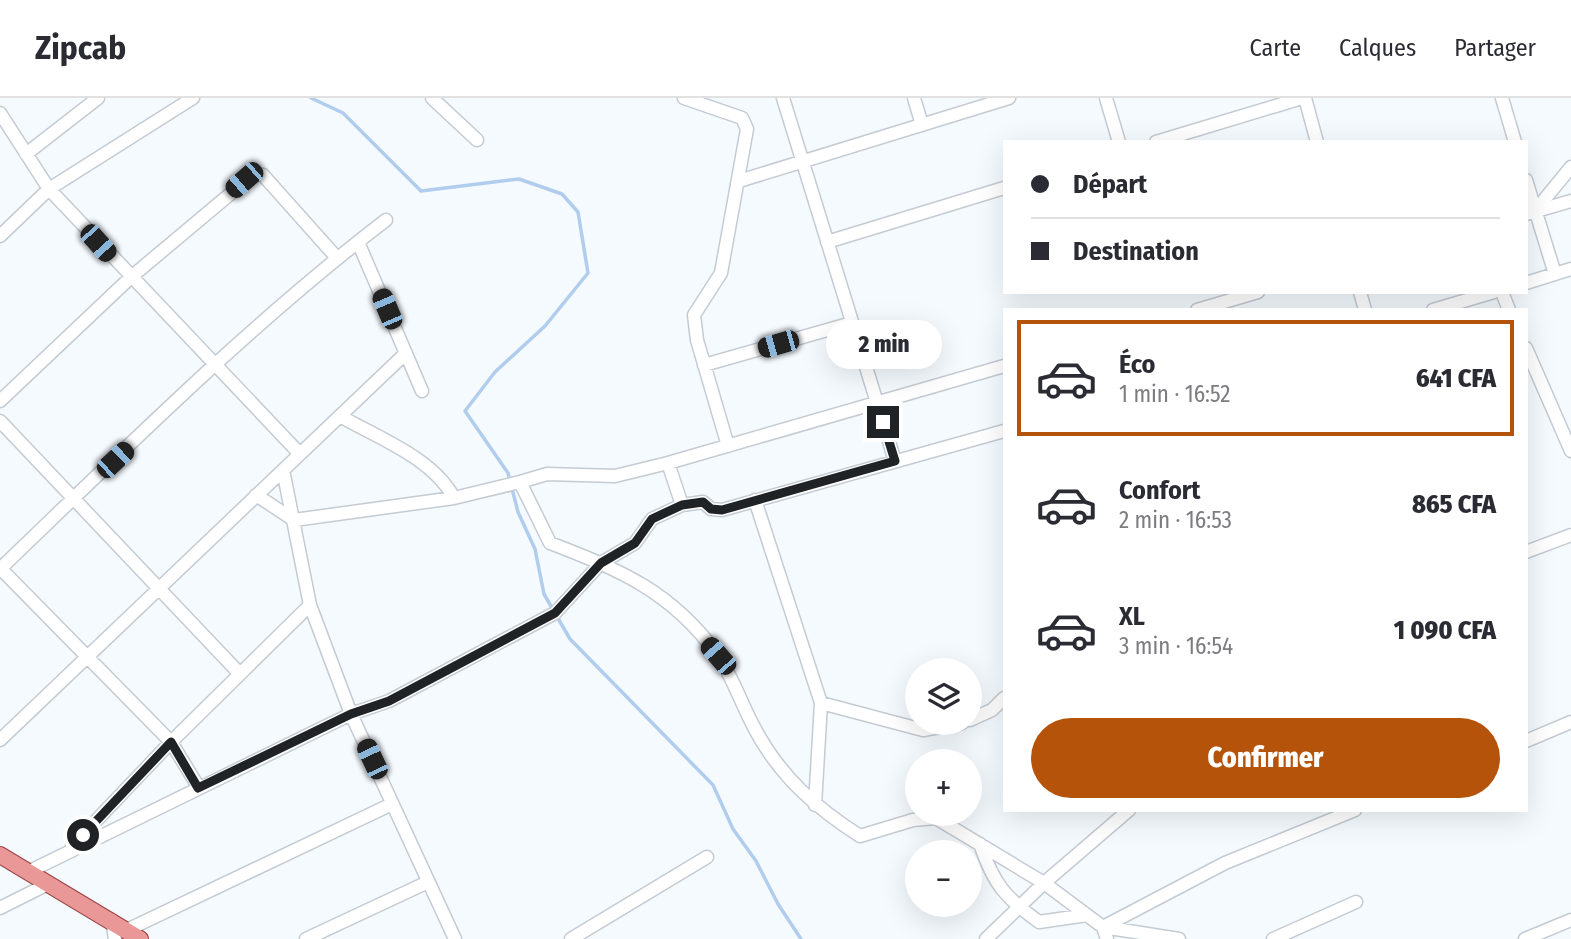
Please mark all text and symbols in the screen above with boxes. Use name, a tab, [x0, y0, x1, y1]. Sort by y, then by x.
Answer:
text: Zipcab	[35, 28, 126, 68]
text: Carte	[1250, 34, 1301, 62]
text: Calques	[1339, 34, 1416, 62]
text: Partager	[1454, 34, 1536, 62]
car	[222, 158, 267, 202]
text: Départ	[1073, 169, 1147, 200]
car	[77, 220, 120, 266]
text: Destination	[1073, 236, 1199, 267]
car	[370, 286, 405, 332]
callout: 2 min	[825, 320, 941, 370]
car	[755, 328, 802, 360]
text: 2 min	[859, 330, 909, 358]
icon: car	[1035, 347, 1098, 410]
text: Éco	[1119, 349, 1156, 380]
text: 641 CFA	[1416, 363, 1496, 394]
text: 1 min · 16:52	[1119, 380, 1230, 408]
route end	[867, 406, 899, 438]
car	[93, 438, 138, 482]
icon: car	[1035, 473, 1098, 536]
text: Confort	[1119, 475, 1200, 506]
text: 865 CFA	[1412, 489, 1496, 520]
text: 2 min · 16:53	[1119, 506, 1232, 534]
icon: car	[1035, 599, 1098, 662]
text: XL	[1119, 601, 1145, 632]
text: 1 090 CFA	[1394, 615, 1496, 646]
text: 3 min · 16:54	[1119, 632, 1233, 660]
car	[697, 633, 740, 679]
map controls	[905, 658, 982, 917]
button: layers	[905, 658, 982, 735]
button: Confirmer	[1031, 718, 1500, 798]
car	[354, 736, 391, 782]
button: +	[905, 749, 982, 826]
route start	[67, 819, 99, 851]
button: −	[905, 840, 982, 917]

